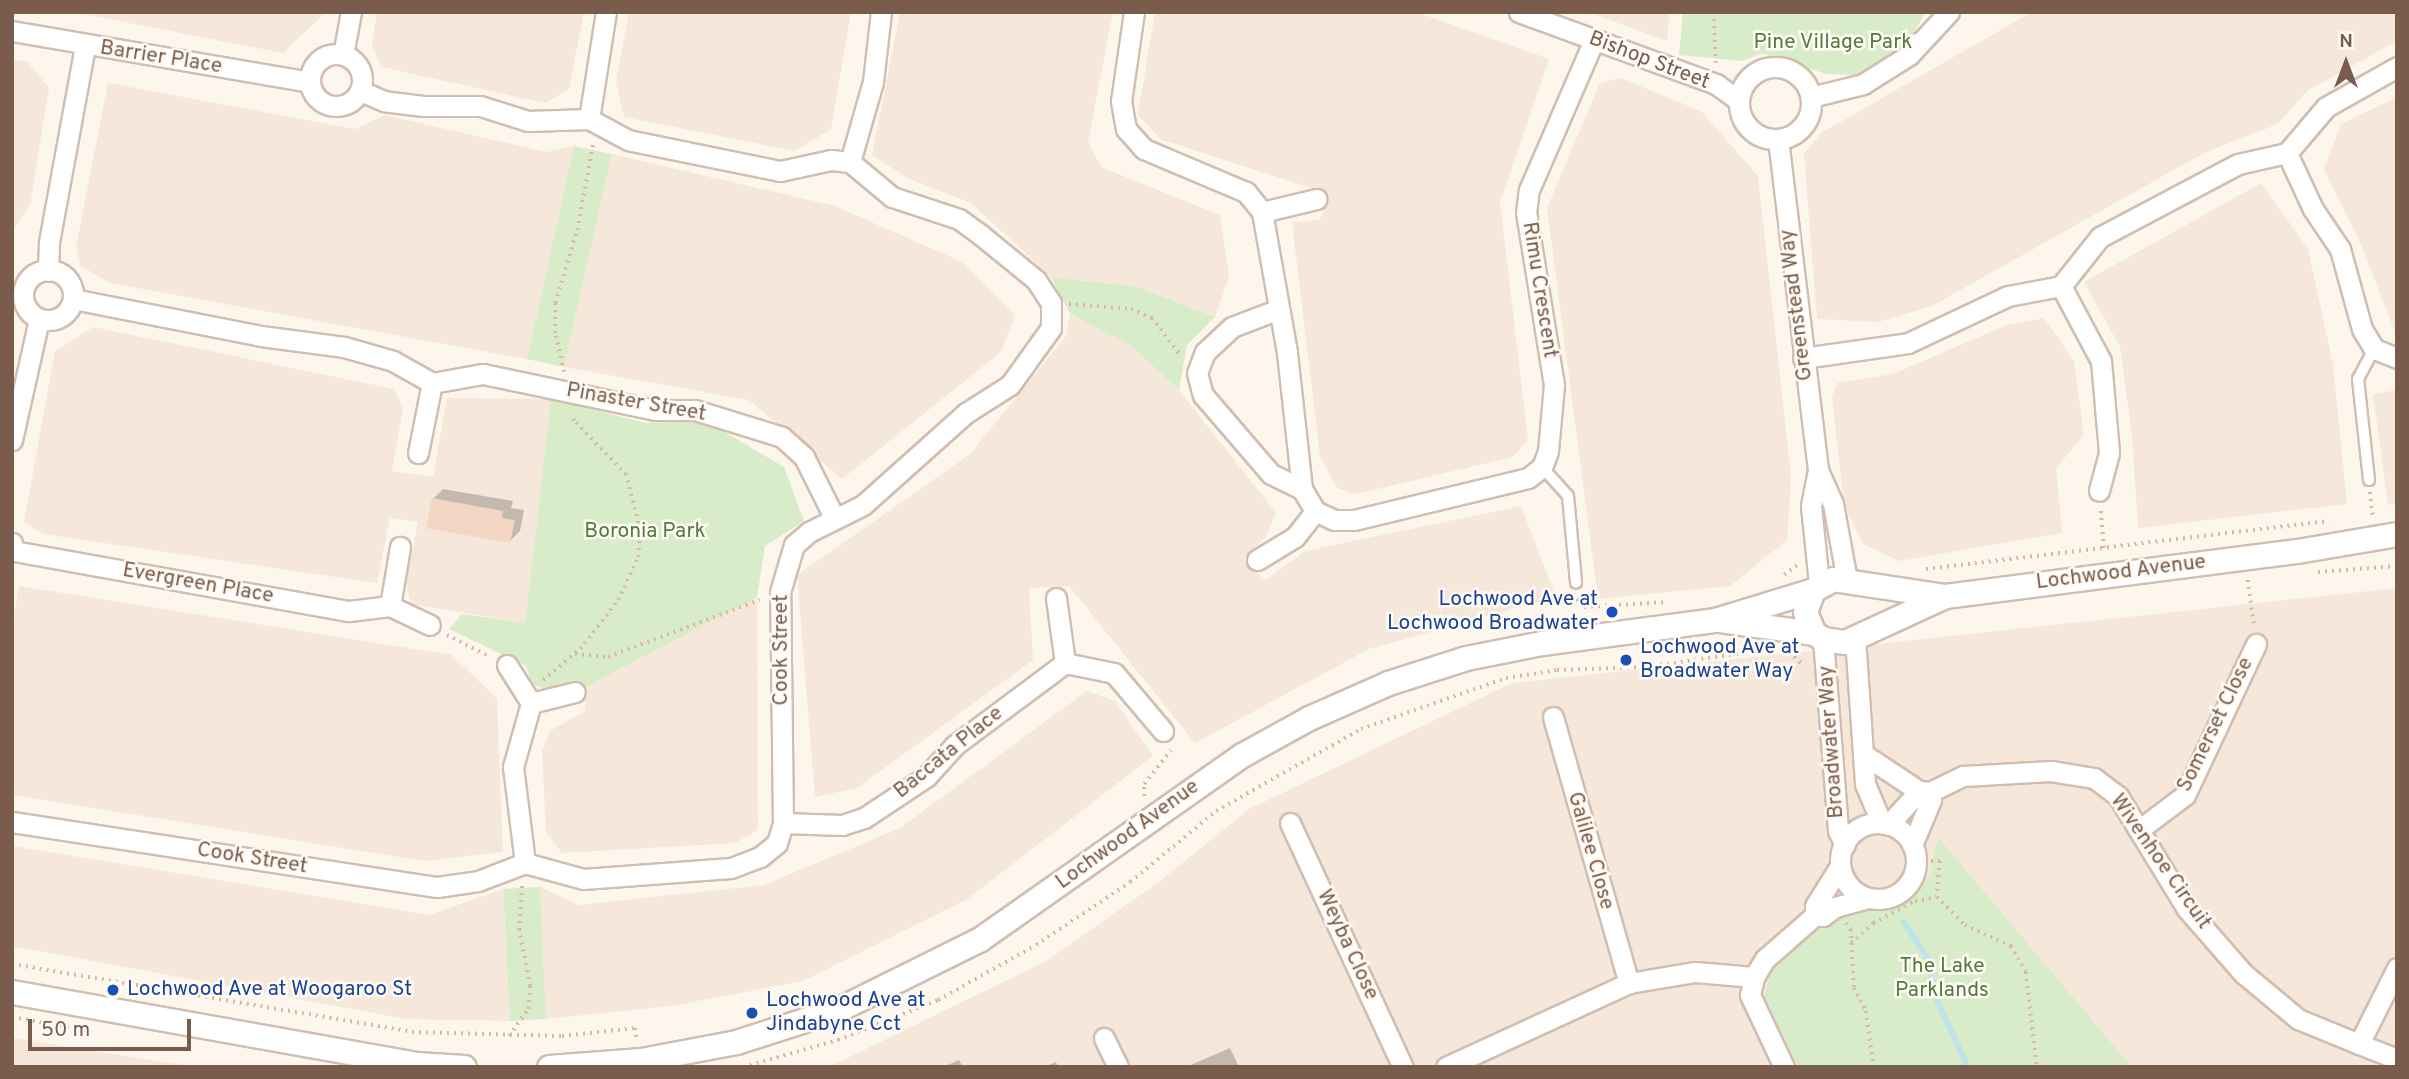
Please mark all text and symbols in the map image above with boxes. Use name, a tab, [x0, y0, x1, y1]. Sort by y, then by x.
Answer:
street label: Bishop Street	[1585, 26, 1713, 96]
north arrow	[2311, 28, 2381, 98]
park label: Pine Village Park	[1753, 30, 1913, 56]
text: N	[2339, 30, 2353, 54]
street label: Barrier Place	[98, 36, 224, 80]
street label: Rimu Crescent	[1516, 220, 1562, 360]
street label: Greenstead Way	[1775, 228, 1819, 382]
street label: Pinaster Street	[564, 378, 708, 428]
park label: Boronia Park	[584, 519, 706, 545]
street label: Lochwood Avenue	[2034, 550, 2208, 596]
street label: Evergreen Place	[121, 558, 275, 610]
place label: Lochwood Ave at Lochwood Broadwater	[1387, 587, 1598, 637]
street label: Cook Street	[769, 594, 795, 706]
marker: Lochwood Ave at Lochwood Broadwater	[1604, 604, 1620, 620]
place label: Lochwood Ave at Broadwater Way	[1640, 635, 1800, 685]
marker: Lochwood Ave at Broadwater Way	[1618, 652, 1634, 668]
street label: Somerset Close	[2173, 654, 2259, 796]
street label: Broadwater Way	[1814, 664, 1850, 820]
street label: Baccata Place	[889, 701, 1009, 805]
street label: Lochwood Avenue	[1051, 774, 1205, 896]
street label: Galilee Close	[1561, 789, 1619, 913]
street label: Wivenhoe Circuit	[2104, 790, 2216, 934]
street label: Cook Street	[195, 838, 309, 880]
street label: Weyba Close	[1310, 886, 1384, 1004]
park label: The Lake Parklands	[1895, 954, 1989, 1004]
place label: Lochwood Ave at Woogaroo St	[127, 977, 414, 1003]
marker: Lochwood Ave at Woogaroo St	[105, 982, 121, 998]
place label: Lochwood Ave at Jindabyne Cct	[766, 988, 926, 1038]
marker: Lochwood Ave at Jindabyne Cct	[744, 1005, 760, 1021]
scale bar	[32, 1006, 194, 1050]
text: 50 m	[41, 1017, 90, 1044]

